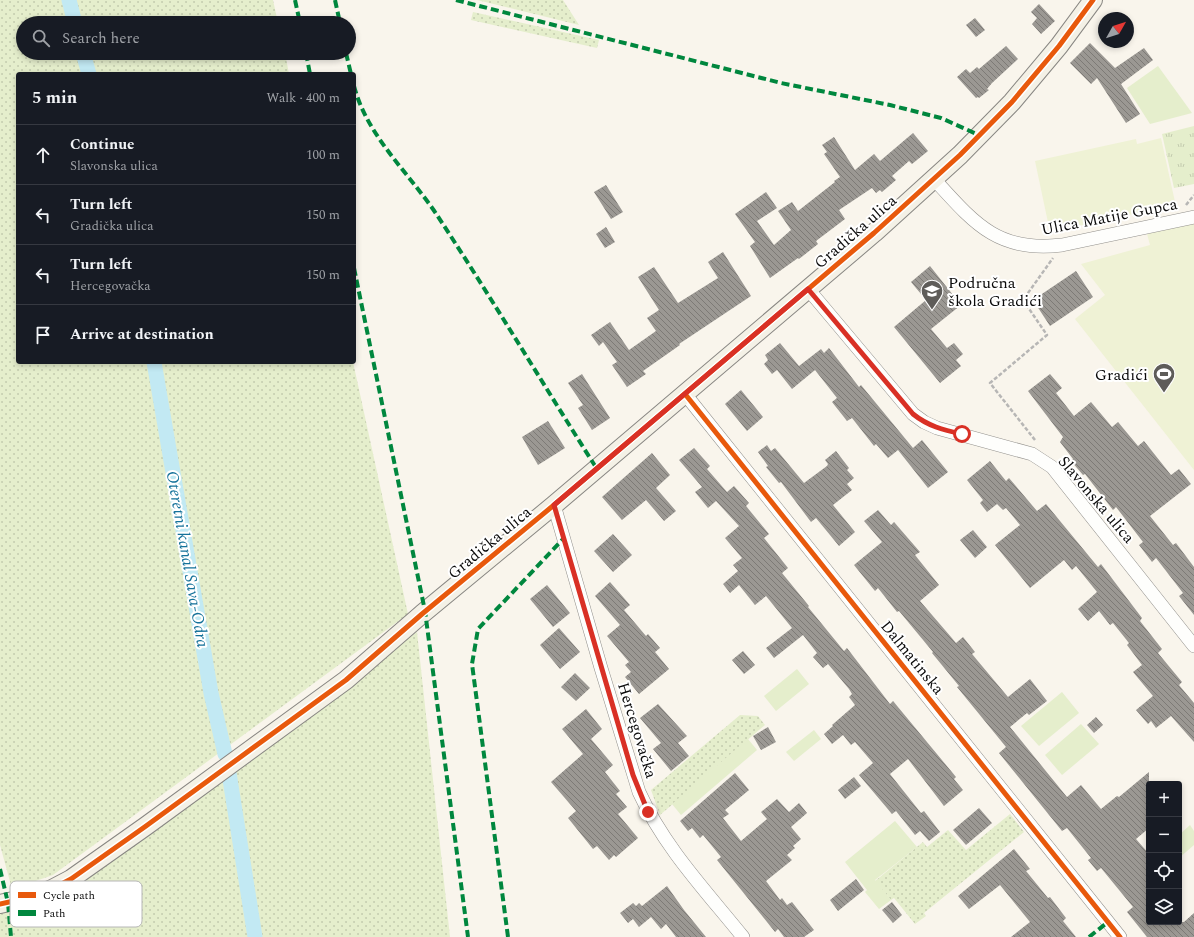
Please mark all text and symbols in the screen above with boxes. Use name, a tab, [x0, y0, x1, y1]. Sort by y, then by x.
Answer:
north arrow	[1098, 12, 1134, 48]
search box	[16, 16, 356, 60]
icon: search	[30, 27, 52, 49]
text: Search here	[62, 27, 140, 50]
text: 5 min	[32, 85, 77, 111]
text: Walk · 400 m	[266, 88, 340, 108]
text: Continue	[70, 133, 135, 156]
icon: ahead	[32, 144, 54, 166]
text: 100 m	[306, 145, 340, 165]
text: Slavonska ulica	[70, 156, 158, 176]
street label: Gradička ulica	[809, 189, 902, 275]
street label: Ulica Matije Gupca	[1039, 192, 1180, 242]
text: Turn left	[70, 193, 132, 216]
icon: left	[32, 204, 54, 226]
text: 150 m	[306, 205, 340, 225]
text: Gradička ulica	[70, 216, 154, 236]
text: Turn left	[70, 253, 132, 276]
icon: left	[32, 264, 54, 286]
text: 150 m	[306, 265, 340, 285]
place label: Područna škola Gradići	[948, 271, 1042, 313]
text: Hercegovačka	[70, 276, 151, 296]
school or university icon: Područna škola Gradići	[919, 278, 945, 311]
text: Arrive at destination	[70, 323, 214, 346]
icon: arrive	[32, 324, 54, 346]
sports icon: Gradići	[1151, 361, 1177, 394]
place label: Gradići	[1095, 363, 1148, 387]
route start	[953, 425, 971, 443]
street label: Slavonska ulica	[1052, 450, 1140, 549]
water label: Oteretni kanal Sava-Odra	[159, 469, 215, 650]
street label: Gradička ulica	[443, 500, 537, 585]
street label: Dalmatinska	[875, 615, 950, 700]
street label: Hercegovačka	[611, 679, 663, 781]
map controls	[1146, 781, 1182, 925]
button: +	[1146, 781, 1182, 817]
route end	[639, 803, 657, 821]
button: −	[1146, 817, 1182, 853]
button: locate	[1146, 853, 1182, 889]
legend	[10, 881, 142, 927]
text: Cycle path	[43, 887, 95, 904]
button: layers	[1146, 889, 1182, 925]
text: Path	[43, 905, 65, 922]

